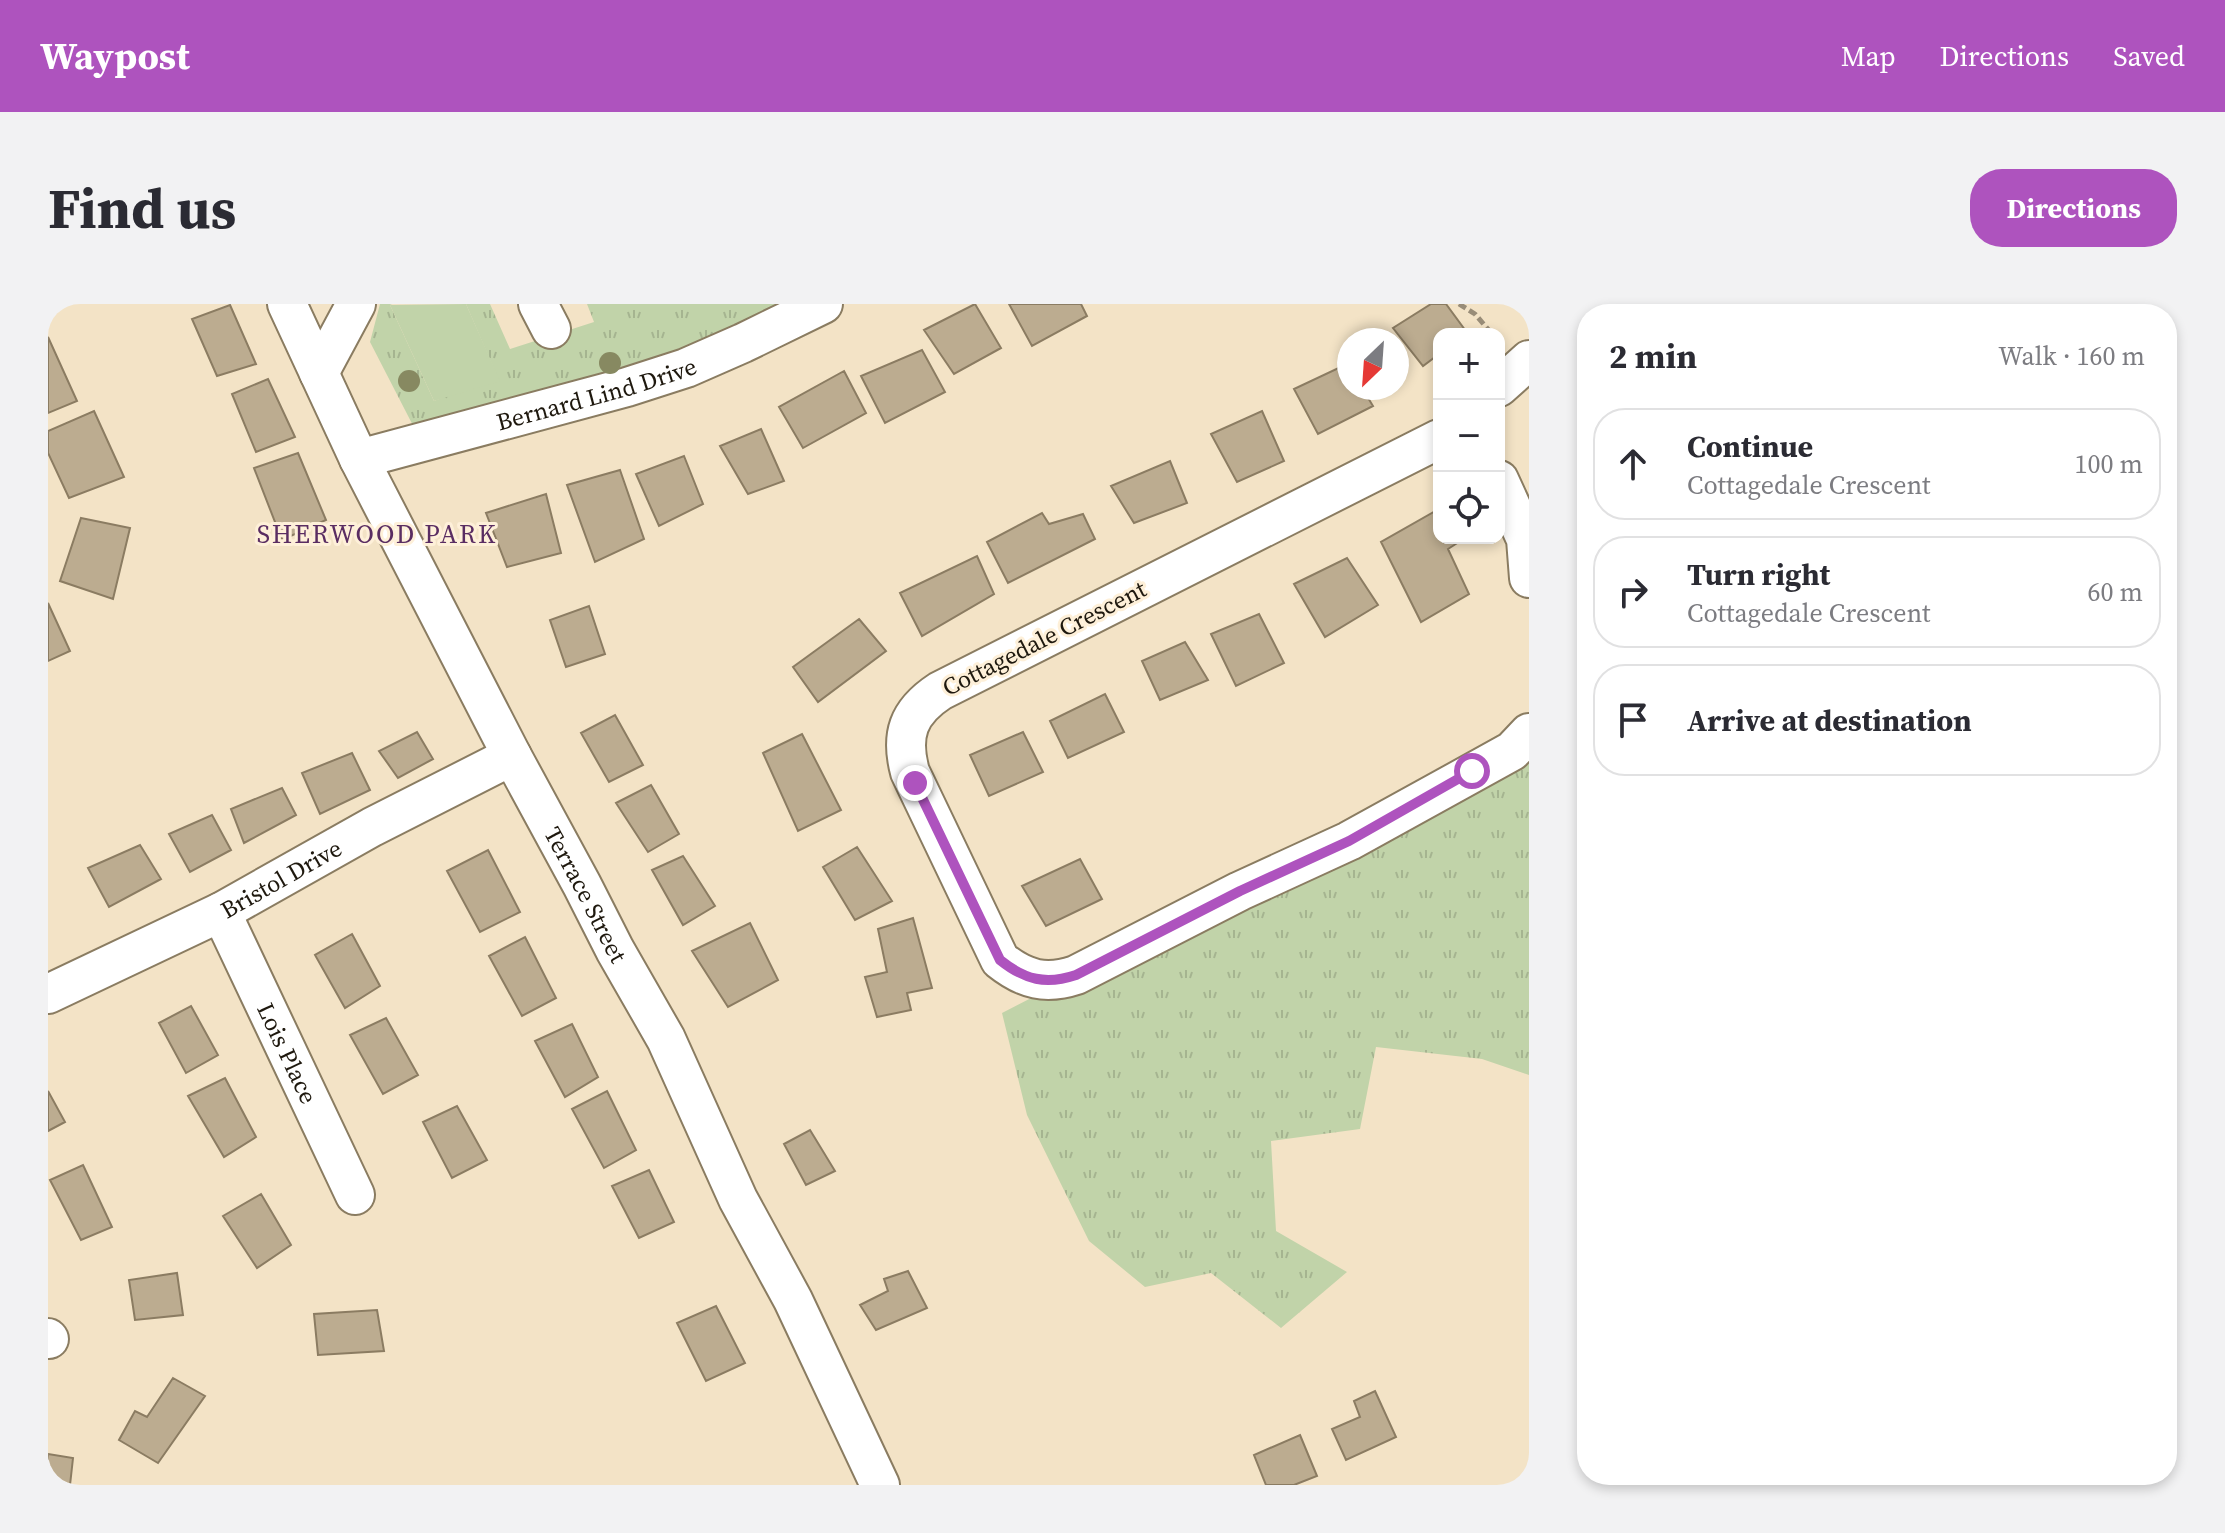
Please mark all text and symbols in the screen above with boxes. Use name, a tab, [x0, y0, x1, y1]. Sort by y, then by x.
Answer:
text: Waypost	[40, 30, 190, 82]
text: Map	[1841, 37, 1896, 75]
text: Directions	[1940, 37, 2069, 75]
text: Saved	[2113, 37, 2185, 75]
button: Directions	[1970, 169, 2177, 247]
text: Find us	[48, 170, 236, 247]
north arrow	[1337, 328, 1409, 400]
map controls	[1433, 328, 1505, 544]
button: +	[1433, 328, 1505, 400]
text: 2 min	[1609, 333, 1697, 379]
text: Walk · 160 m	[1998, 338, 2145, 374]
street label: Bernard Lind Drive	[493, 349, 702, 438]
button: −	[1433, 400, 1505, 472]
text: Continue	[1687, 426, 1813, 467]
icon: ahead	[1611, 442, 1655, 486]
text: 100 m	[2075, 446, 2143, 482]
text: Cottagedale Crescent	[1687, 467, 1931, 503]
button: locate	[1433, 472, 1505, 544]
district label: SHERWOOD PARK	[257, 516, 497, 552]
text: Turn right	[1687, 554, 1830, 595]
icon: right	[1611, 570, 1655, 614]
street label: Cottagedale Crescent	[936, 572, 1152, 704]
text: 60 m	[2088, 574, 2143, 610]
text: Cottagedale Crescent	[1687, 595, 1931, 631]
icon: arrive	[1611, 698, 1655, 742]
text: Arrive at destination	[1687, 700, 1972, 741]
route start	[1454, 753, 1490, 789]
route end	[897, 765, 933, 801]
street label: Terrace Street	[537, 821, 635, 969]
street label: Bristol Drive	[214, 831, 347, 926]
street label: Lois Place	[250, 997, 326, 1109]

